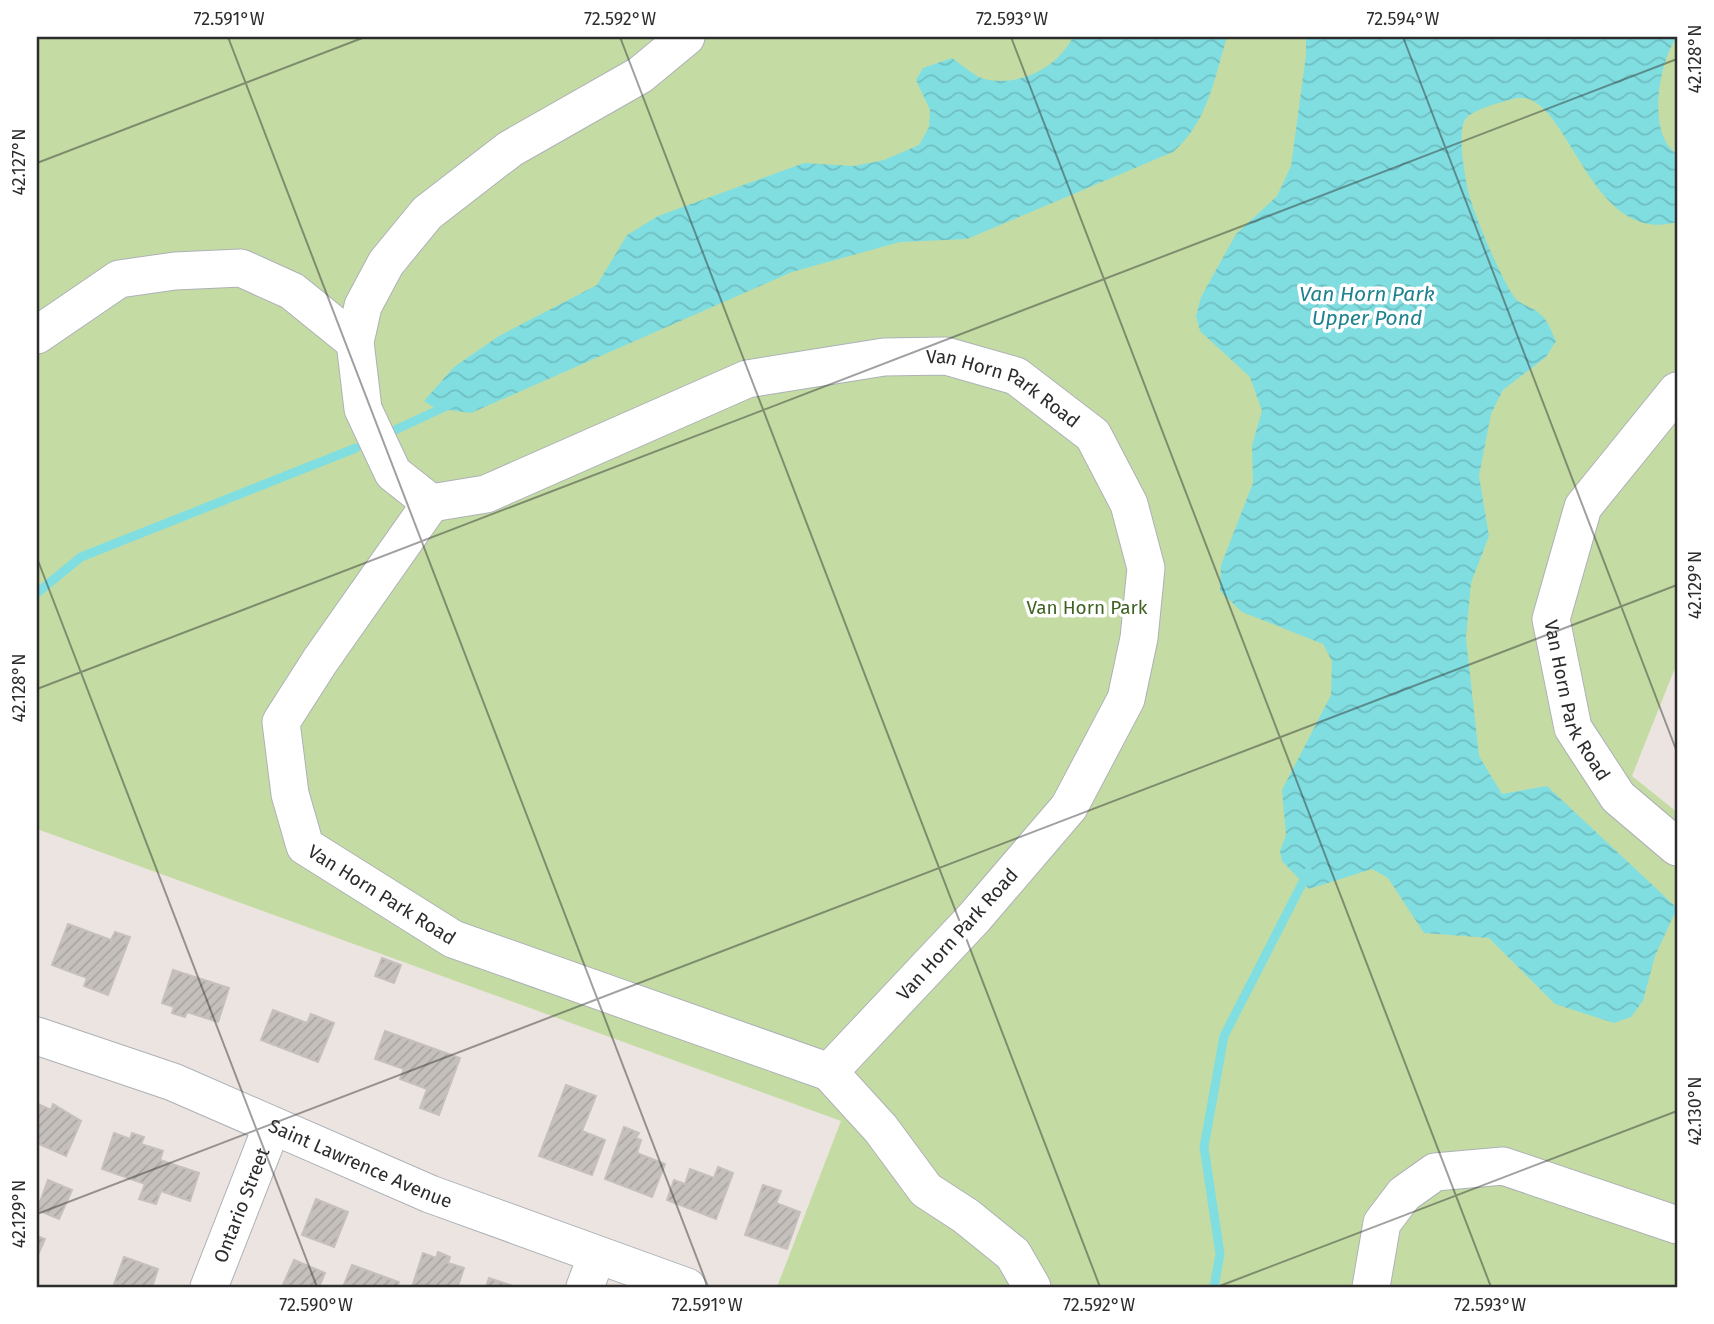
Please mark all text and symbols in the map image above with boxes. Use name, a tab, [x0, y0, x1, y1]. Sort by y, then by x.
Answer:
text: 72.591°W	[193, 8, 265, 30]
text: 72.592°W	[584, 8, 656, 30]
text: 72.593°W	[976, 8, 1048, 30]
text: 72.594°W	[1366, 8, 1440, 30]
text: 42.128°N	[1684, 25, 1706, 93]
text: 42.127°N	[8, 128, 30, 196]
water label: Van Horn Park Upper Pond	[1299, 281, 1435, 331]
street label: Van Horn Park Road	[926, 345, 1084, 433]
text: 42.129°N	[1684, 551, 1706, 619]
park label: Van Horn Park	[1026, 596, 1148, 619]
street label: Van Horn Park Road	[1539, 618, 1615, 785]
text: 42.128°N	[8, 654, 30, 722]
street label: Van Horn Park Road	[304, 840, 460, 950]
street label: Van Horn Park Road	[892, 863, 1023, 1005]
text: 42.130°N	[1684, 1076, 1706, 1146]
street label: Saint Lawrence Avenue	[265, 1114, 455, 1213]
street label: Ontario Street	[209, 1144, 274, 1266]
text: 42.129°N	[8, 1180, 30, 1248]
text: 72.590°W	[279, 1294, 353, 1316]
text: 72.591°W	[671, 1294, 743, 1316]
text: 72.592°W	[1063, 1294, 1135, 1316]
text: 72.593°W	[1454, 1294, 1526, 1316]

